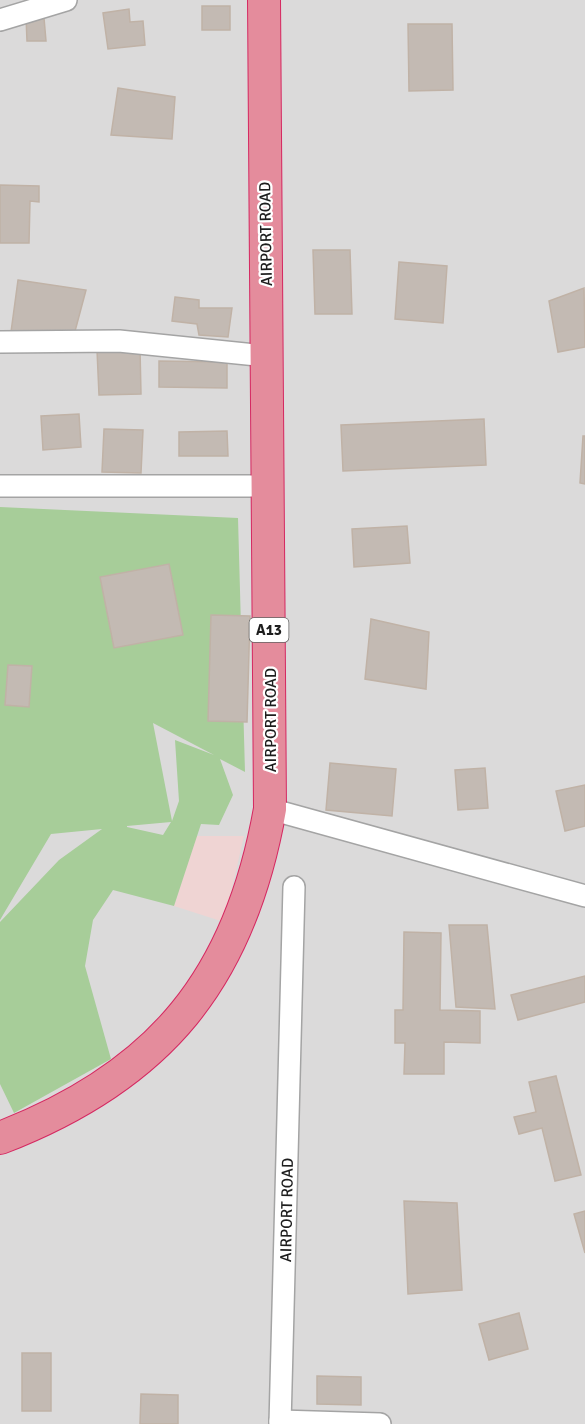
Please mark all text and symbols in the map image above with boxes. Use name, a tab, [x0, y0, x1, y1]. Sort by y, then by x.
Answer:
street label: AIRPORT ROAD	[255, 182, 277, 286]
road number: A13	[250, 618, 288, 642]
street label: AIRPORT ROAD	[261, 668, 281, 772]
street label: AIRPORT ROAD	[276, 1158, 298, 1262]

